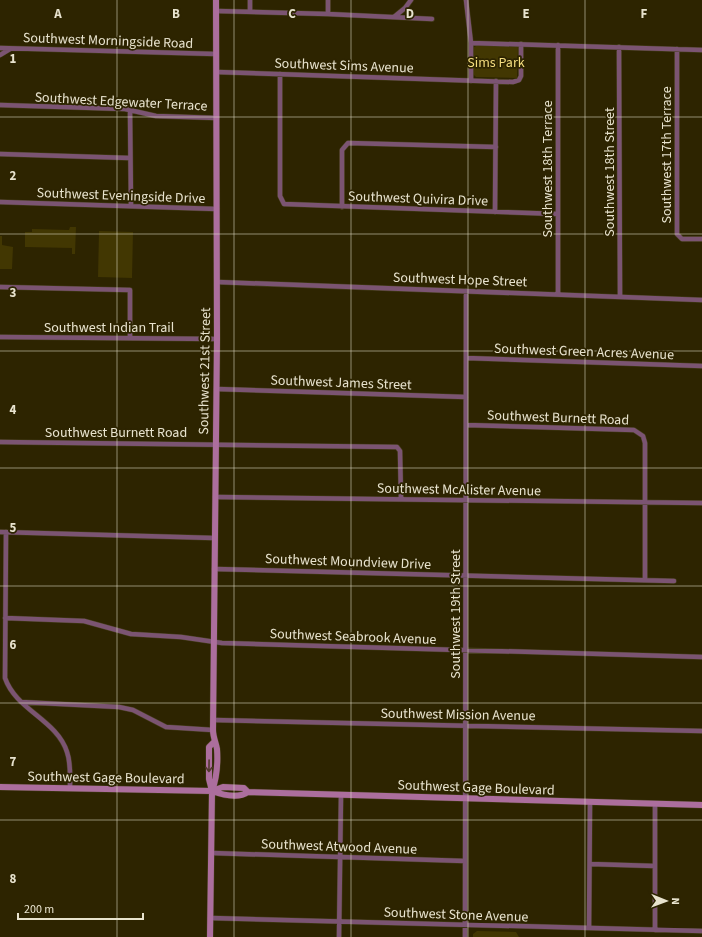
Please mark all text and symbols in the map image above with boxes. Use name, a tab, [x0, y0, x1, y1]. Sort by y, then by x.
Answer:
text: A	[53, 5, 62, 23]
text: B	[172, 5, 180, 23]
text: C	[288, 5, 296, 23]
text: D	[406, 5, 414, 23]
text: E	[522, 5, 530, 23]
text: F	[641, 5, 648, 23]
street label: Southwest Morningside Road	[22, 28, 193, 54]
text: 1	[10, 50, 17, 68]
park label: Sims Park	[467, 53, 525, 73]
street label: Southwest Sims Avenue	[274, 54, 414, 78]
street label: Southwest 17th Terrace	[657, 86, 677, 224]
street label: Southwest Edgewater Terrace	[34, 87, 208, 117]
street label: Southwest 18th Terrace	[538, 100, 558, 238]
street label: Southwest 18th Street	[600, 107, 620, 237]
text: 2	[10, 167, 17, 185]
street label: Southwest Eveningside Drive	[36, 183, 206, 209]
street label: Southwest Quivira Drive	[348, 187, 488, 211]
street label: Southwest Hope Street	[392, 268, 528, 292]
text: 3	[10, 284, 17, 302]
street label: Southwest 21st Street	[194, 307, 216, 435]
street label: Southwest Indian Trail	[44, 318, 175, 338]
street label: Southwest Green Acres Avenue	[494, 339, 674, 365]
street label: Southwest James Street	[270, 371, 412, 395]
text: 4	[10, 401, 17, 419]
street label: Southwest Burnett Road	[487, 406, 629, 430]
street label: Southwest Burnett Road	[45, 423, 187, 443]
street label: Southwest McAlister Avenue	[377, 479, 541, 501]
text: 5	[10, 519, 17, 537]
street label: Southwest Moundview Drive	[265, 549, 431, 575]
street label: Southwest 19th Street	[446, 549, 466, 679]
street label: Southwest Seabrook Avenue	[269, 624, 437, 650]
text: 6	[10, 636, 17, 654]
street label: Southwest Mission Avenue	[380, 704, 536, 726]
text: 7	[10, 753, 17, 771]
one-way arrow	[205, 759, 213, 772]
street label: Southwest Gage Boulevard	[27, 767, 185, 789]
street label: Southwest Gage Boulevard	[397, 775, 555, 801]
street label: Southwest Atwood Avenue	[261, 834, 417, 860]
text: 8	[10, 870, 17, 888]
north arrow	[646, 881, 686, 921]
scale bar	[18, 895, 143, 921]
text: N	[668, 897, 683, 905]
text: 200 m	[24, 901, 54, 918]
street label: Southwest Stone Avenue	[383, 902, 529, 928]

